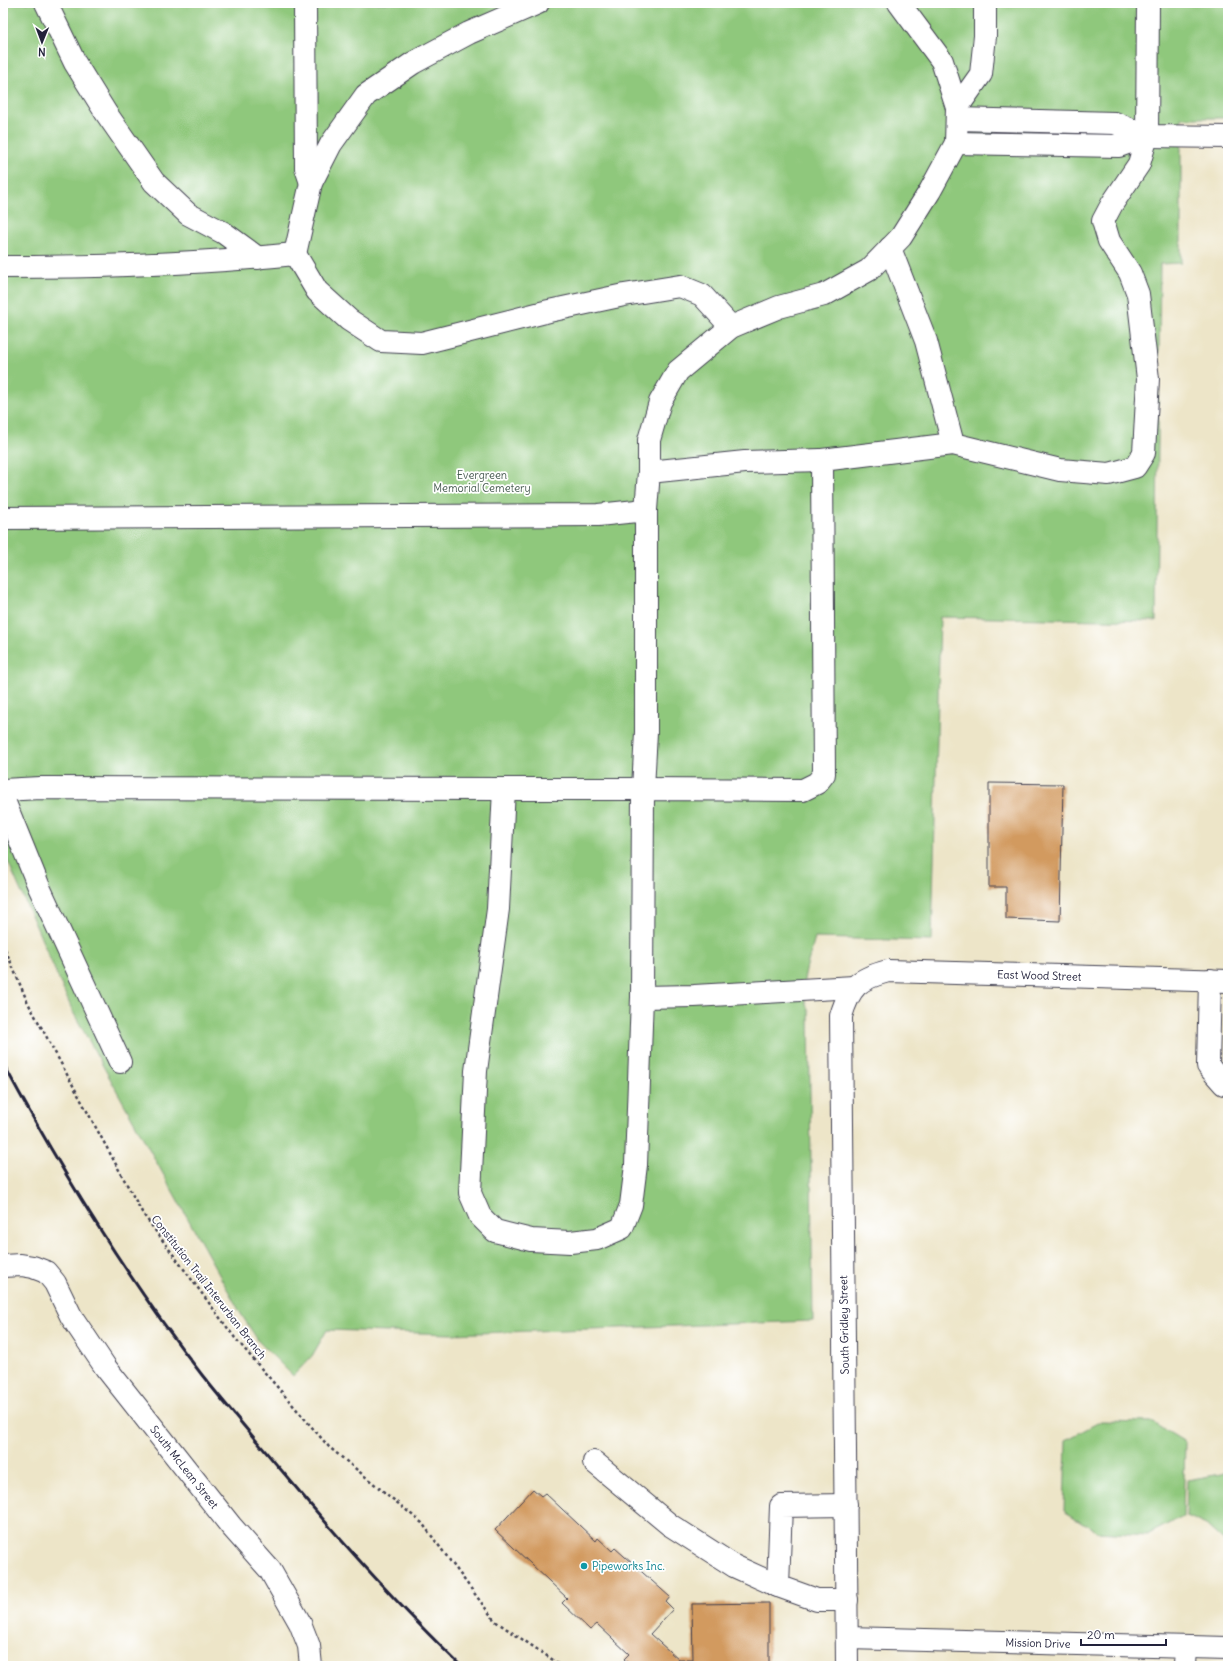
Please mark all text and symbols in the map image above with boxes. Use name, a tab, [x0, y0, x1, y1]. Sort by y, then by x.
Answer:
north arrow	[22, 22, 62, 62]
text: N	[38, 45, 46, 59]
park label: Evergreen Memorial Cemetery	[433, 468, 531, 495]
street label: East Wood Street	[997, 967, 1082, 984]
street label: Constitution Trail Interurban Branch	[148, 1212, 270, 1362]
street label: South Gridley Street	[836, 1275, 852, 1375]
street label: South McLean Street	[147, 1423, 222, 1512]
place label: Pipeworks Inc.	[592, 1559, 665, 1573]
marker: Pipeworks Inc.	[579, 1561, 589, 1571]
scale bar	[1081, 1621, 1166, 1647]
text: 20 m	[1087, 1627, 1115, 1642]
street label: Mission Drive	[1005, 1635, 1071, 1651]

